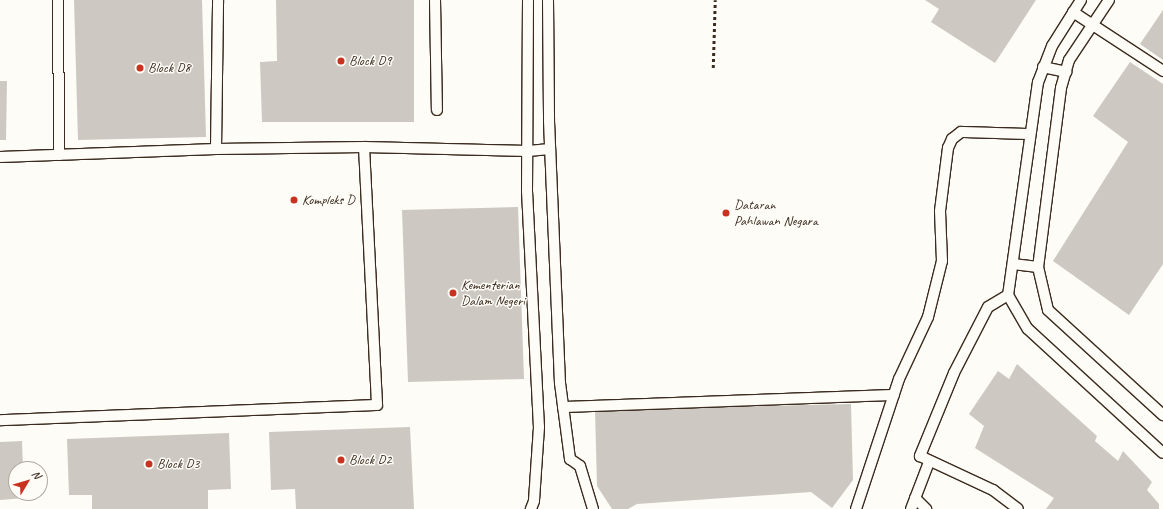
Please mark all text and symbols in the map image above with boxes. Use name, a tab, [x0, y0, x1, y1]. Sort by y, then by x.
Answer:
place label: Block D9	[349, 53, 392, 69]
marker: Block D9	[336, 56, 346, 66]
place label: Block D8	[148, 60, 191, 76]
marker: Block D8	[135, 63, 145, 73]
place label: Kompleks D	[302, 192, 355, 208]
marker: Kompleks D	[289, 195, 299, 205]
place label: Dataran Pahlawan Negara	[734, 197, 818, 230]
marker: Dataran Pahlawan Negara	[721, 208, 731, 218]
place label: Kementerian Dalam Negeri	[461, 277, 525, 310]
marker: Kementerian Dalam Negeri	[448, 288, 458, 298]
place label: Block D2	[349, 452, 392, 468]
marker: Block D2	[336, 455, 346, 465]
place label: Block D3	[157, 456, 200, 472]
marker: Block D3	[144, 459, 154, 469]
north arrow	[8, 461, 48, 501]
text: N	[29, 467, 44, 481]

